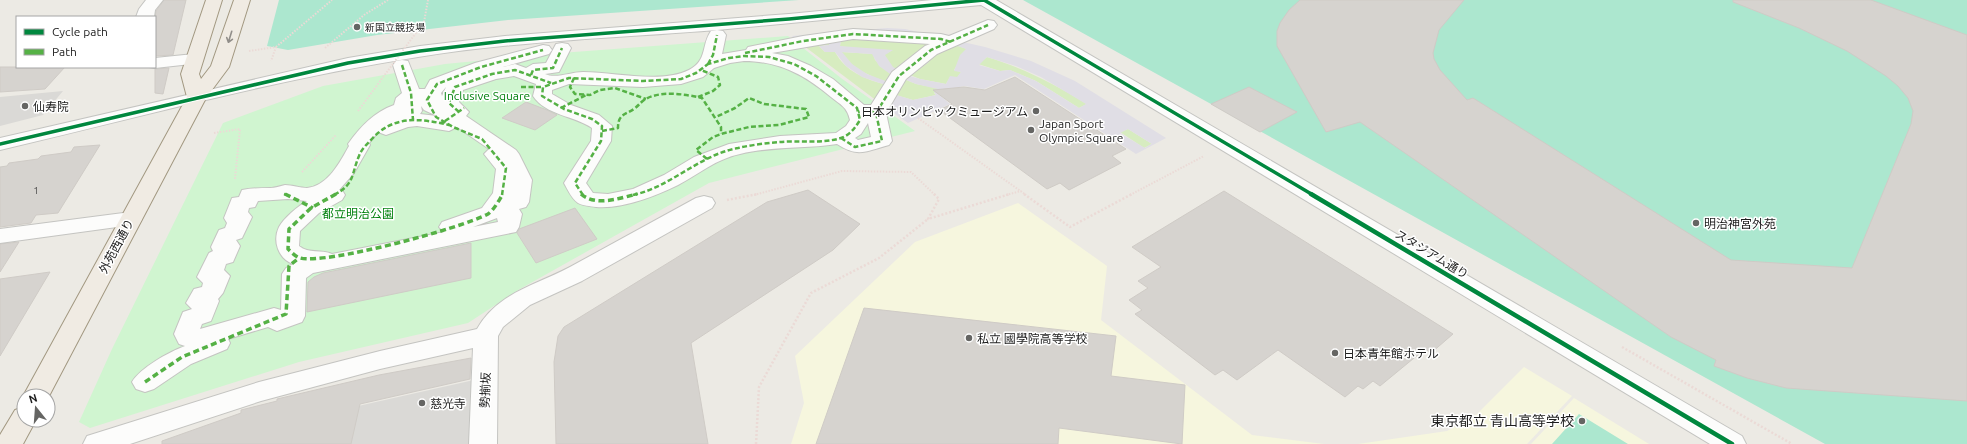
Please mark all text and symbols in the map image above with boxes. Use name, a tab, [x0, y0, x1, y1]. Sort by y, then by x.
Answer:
legend	[16, 16, 156, 68]
marker: 新国立競技場	[352, 22, 362, 32]
place label: 新国立競技場	[365, 22, 425, 33]
text: Cycle path	[52, 25, 108, 38]
one-way arrow	[226, 31, 233, 44]
text: Path	[52, 45, 77, 58]
park label: Inclusive Square	[444, 89, 530, 102]
place label: 仙寿院	[33, 100, 69, 113]
marker: 仙寿院	[20, 101, 30, 111]
place label: 日本オリンピックミュージアム	[861, 105, 1028, 118]
marker: 日本オリンピックミュージアム	[1031, 106, 1041, 116]
place label: Japan Sport Olympic Square	[1039, 117, 1123, 144]
marker: Japan Sport Olympic Square	[1026, 125, 1036, 135]
house number: 1	[33, 185, 39, 196]
park label: 都立明治公園	[322, 207, 394, 220]
street label: 外苑西通り	[96, 216, 136, 276]
place label: 明治神宮外苑	[1704, 217, 1776, 230]
marker: 明治神宮外苑	[1691, 218, 1701, 228]
street label: スタジアム通り	[1393, 227, 1471, 281]
place label: 私立 國學院高等学校	[977, 332, 1088, 345]
marker: 私立 國學院高等学校	[964, 333, 974, 343]
place label: 日本青年館ホテル	[1343, 347, 1439, 360]
marker: 日本青年館ホテル	[1330, 348, 1340, 358]
street label: 勢揃坂	[478, 372, 492, 408]
north arrow	[16, 388, 56, 428]
text: N	[27, 391, 39, 405]
place label: 慈光寺	[430, 397, 466, 410]
marker: 慈光寺	[417, 398, 427, 408]
place label: 東京都立 青山高等学校	[1431, 413, 1574, 429]
marker: 東京都立 青山高等学校	[1577, 416, 1587, 426]

